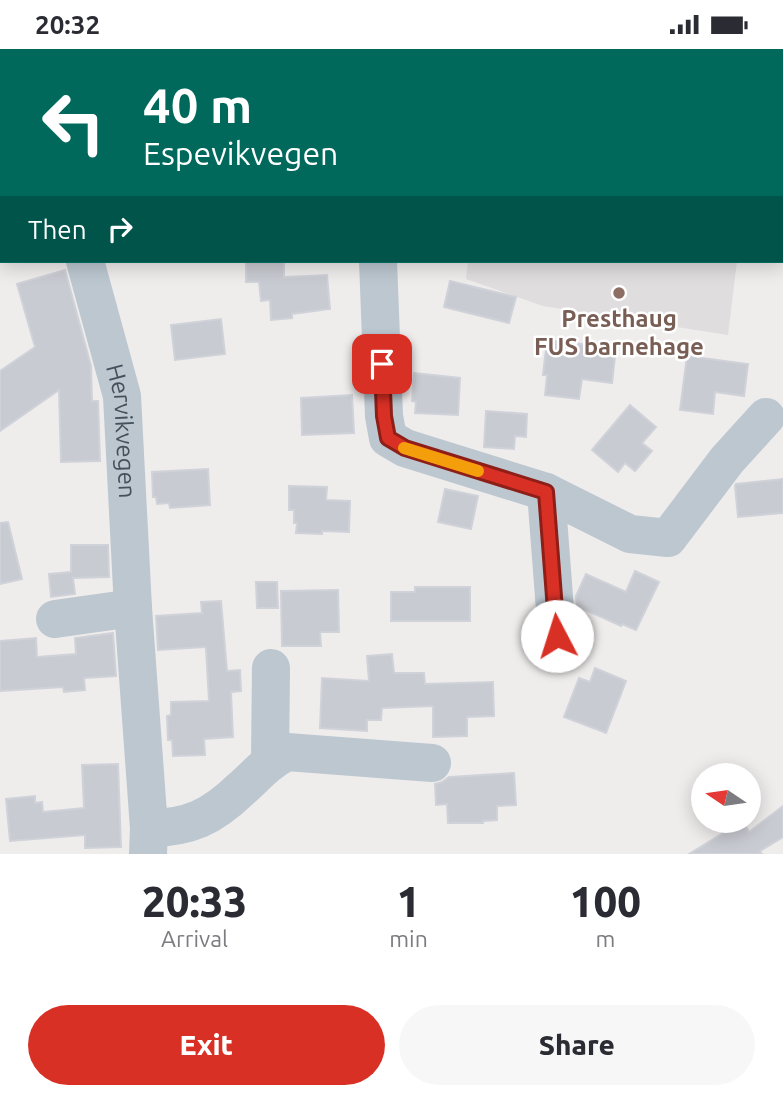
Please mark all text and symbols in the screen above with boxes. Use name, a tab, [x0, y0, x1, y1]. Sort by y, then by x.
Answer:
text: 20:32	[35, 10, 100, 39]
icon: left	[28, 77, 119, 168]
text: 40 m	[143, 77, 252, 132]
text: Espevikvegen	[143, 135, 338, 171]
icon: right	[101, 210, 139, 248]
text: Then	[28, 215, 87, 244]
marker: Presthaug FUS barnehage	[611, 285, 627, 301]
place label: Presthaug FUS barnehage	[534, 305, 704, 360]
pin	[352, 334, 412, 394]
icon: arrive	[363, 345, 401, 383]
street label: Hervikvegen	[101, 361, 141, 499]
position arrow	[520, 599, 594, 673]
north arrow	[691, 763, 761, 833]
map controls	[691, 763, 761, 833]
text: 20:33	[142, 878, 247, 925]
text: 1	[397, 878, 420, 925]
text: 100	[570, 878, 641, 925]
text: Arrival	[161, 926, 228, 951]
text: min	[389, 926, 428, 951]
text: m	[595, 926, 615, 951]
button: Exit	[28, 1005, 385, 1085]
button: Share	[399, 1005, 755, 1085]

